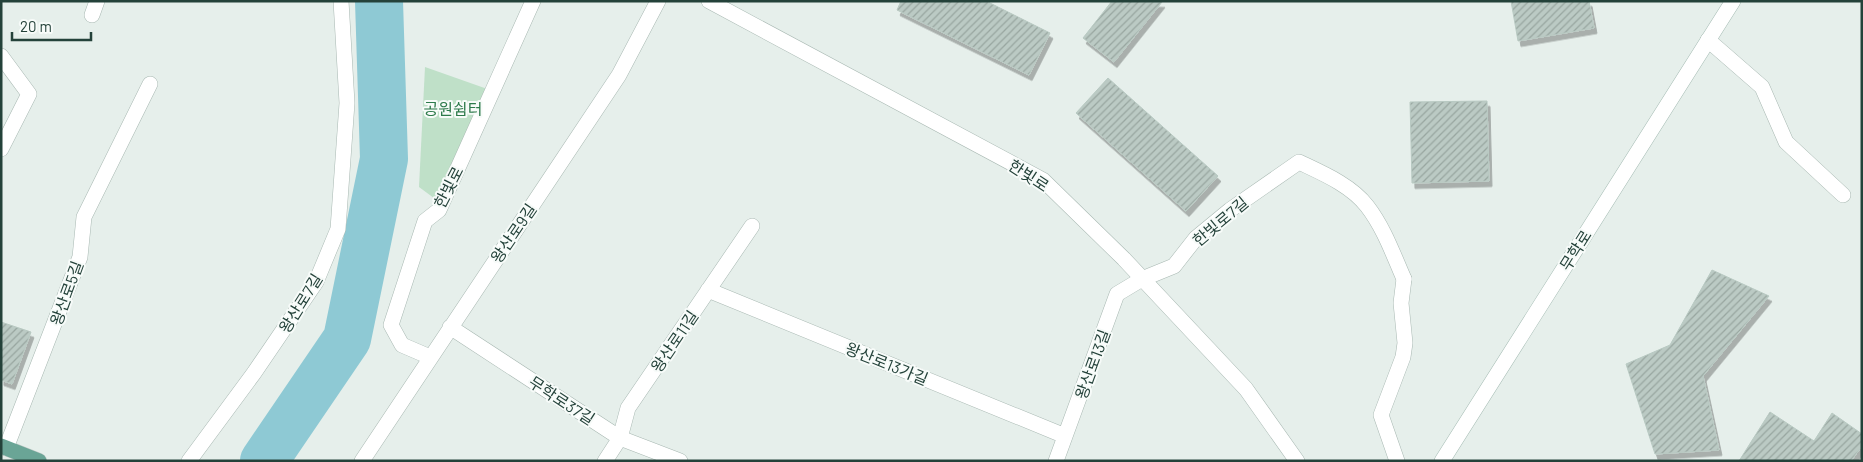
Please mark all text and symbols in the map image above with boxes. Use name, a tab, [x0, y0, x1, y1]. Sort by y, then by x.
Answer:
scale bar	[12, 10, 91, 42]
text: 20 m	[20, 17, 52, 35]
park label: 공원쉼터	[424, 99, 482, 118]
street label: 한빛로	[1005, 155, 1053, 195]
street label: 한빛로	[430, 163, 467, 211]
street label: 한빛로7길	[1188, 192, 1252, 250]
street label: 왕산로9길	[486, 200, 540, 266]
street label: 무학로	[1555, 226, 1595, 274]
street label: 왕산로5길	[46, 258, 86, 328]
street label: 왕산로7길	[274, 270, 326, 336]
street label: 왕산로11길	[647, 307, 701, 375]
street label: 왕산로13길	[1071, 327, 1113, 401]
street label: 왕산로13가길	[843, 338, 931, 388]
street label: 무학로37길	[526, 372, 598, 428]

